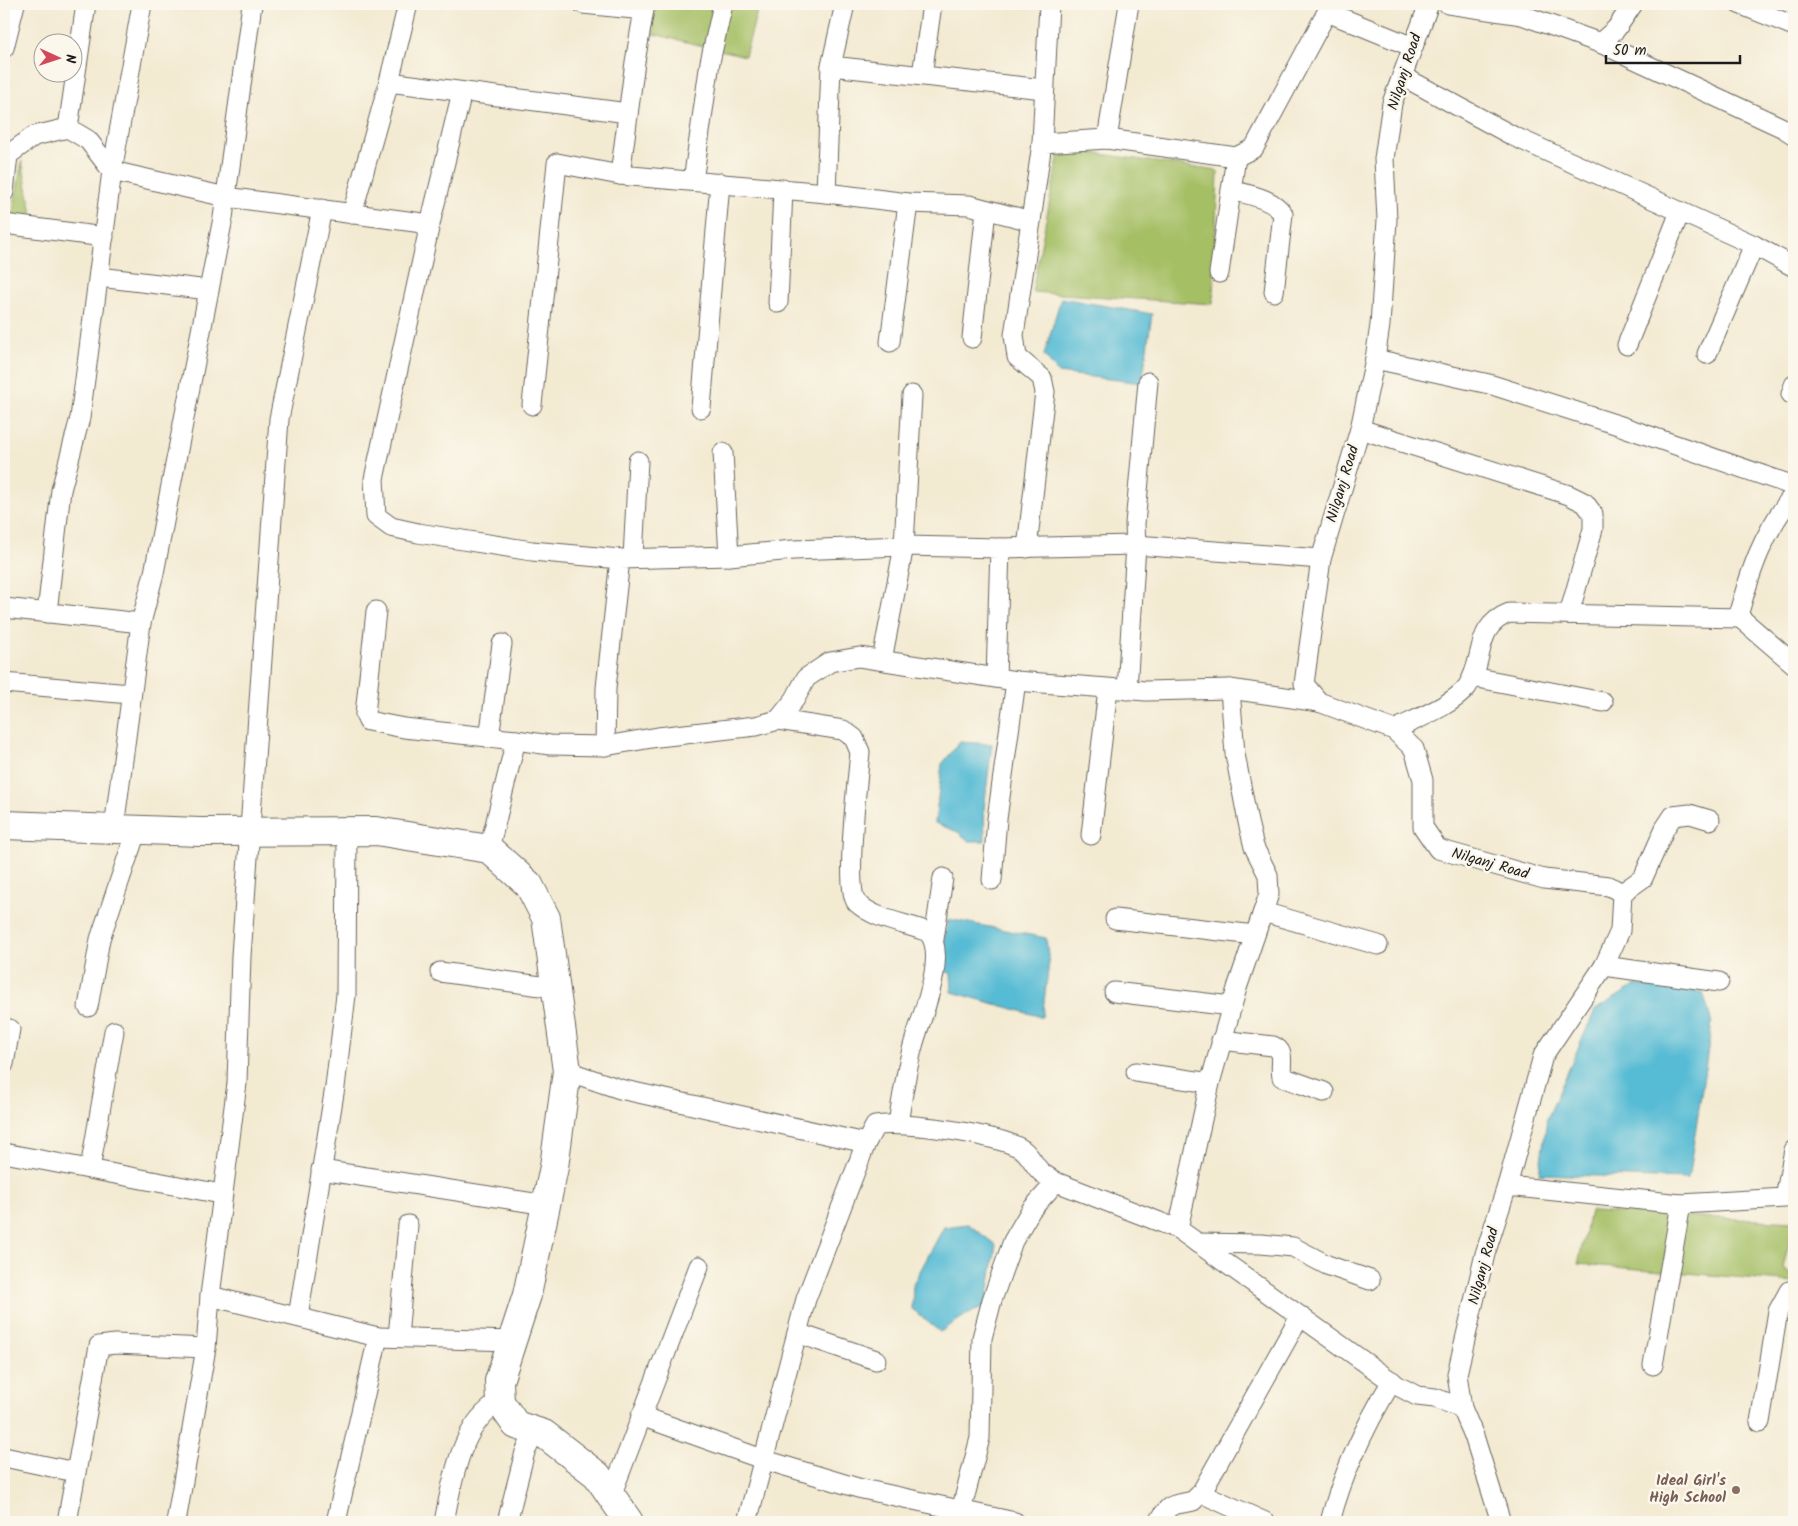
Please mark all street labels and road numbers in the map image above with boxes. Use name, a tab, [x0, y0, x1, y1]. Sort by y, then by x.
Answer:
street label: Nilganj Road	[1381, 30, 1429, 113]
street label: Nilganj Road	[1320, 442, 1366, 526]
street label: Nilganj Road	[1448, 842, 1532, 887]
street label: Nilganj Road	[1462, 1224, 1506, 1307]

